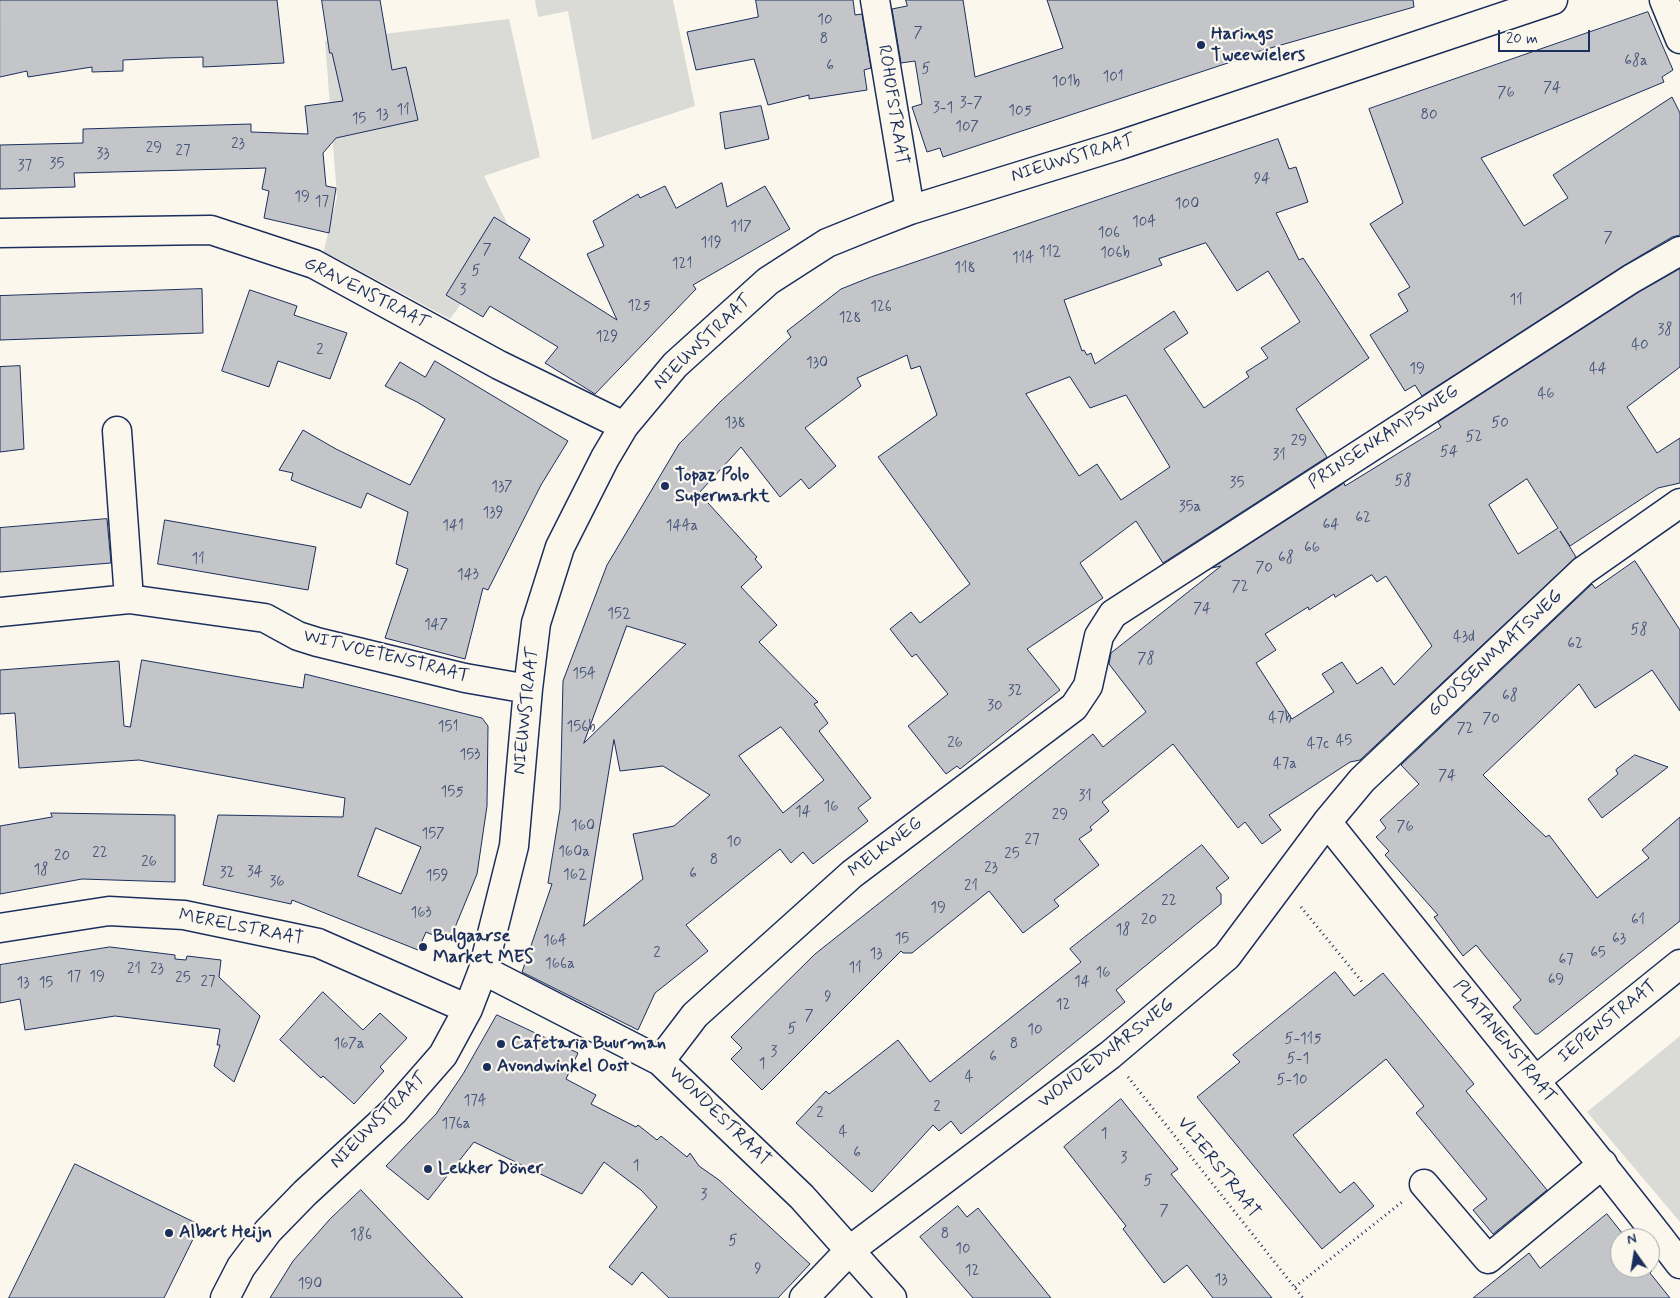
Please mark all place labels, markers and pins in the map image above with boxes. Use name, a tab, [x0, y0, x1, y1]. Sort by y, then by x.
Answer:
place label: Harings Tweewielers	[1211, 24, 1305, 66]
marker: Harings Tweewielers	[1195, 39, 1207, 51]
place label: Topaz Polo Supermarkt	[675, 465, 770, 508]
marker: Topaz Polo Supermarkt	[659, 480, 671, 492]
place label: Bulgaarse Market MES	[433, 926, 533, 969]
marker: Bulgaarse Market MES	[417, 941, 429, 953]
place label: Cafetaria Buurman	[511, 1033, 666, 1055]
marker: Cafetaria Buurman	[495, 1038, 507, 1050]
place label: Avondwinkel Oost	[497, 1056, 629, 1078]
marker: Avondwinkel Oost	[481, 1061, 493, 1073]
place label: Lekker Döner	[438, 1158, 543, 1180]
marker: Lekker Döner	[422, 1163, 434, 1175]
place label: Albert Heijn	[179, 1222, 272, 1244]
marker: Albert Heijn	[163, 1227, 175, 1239]

